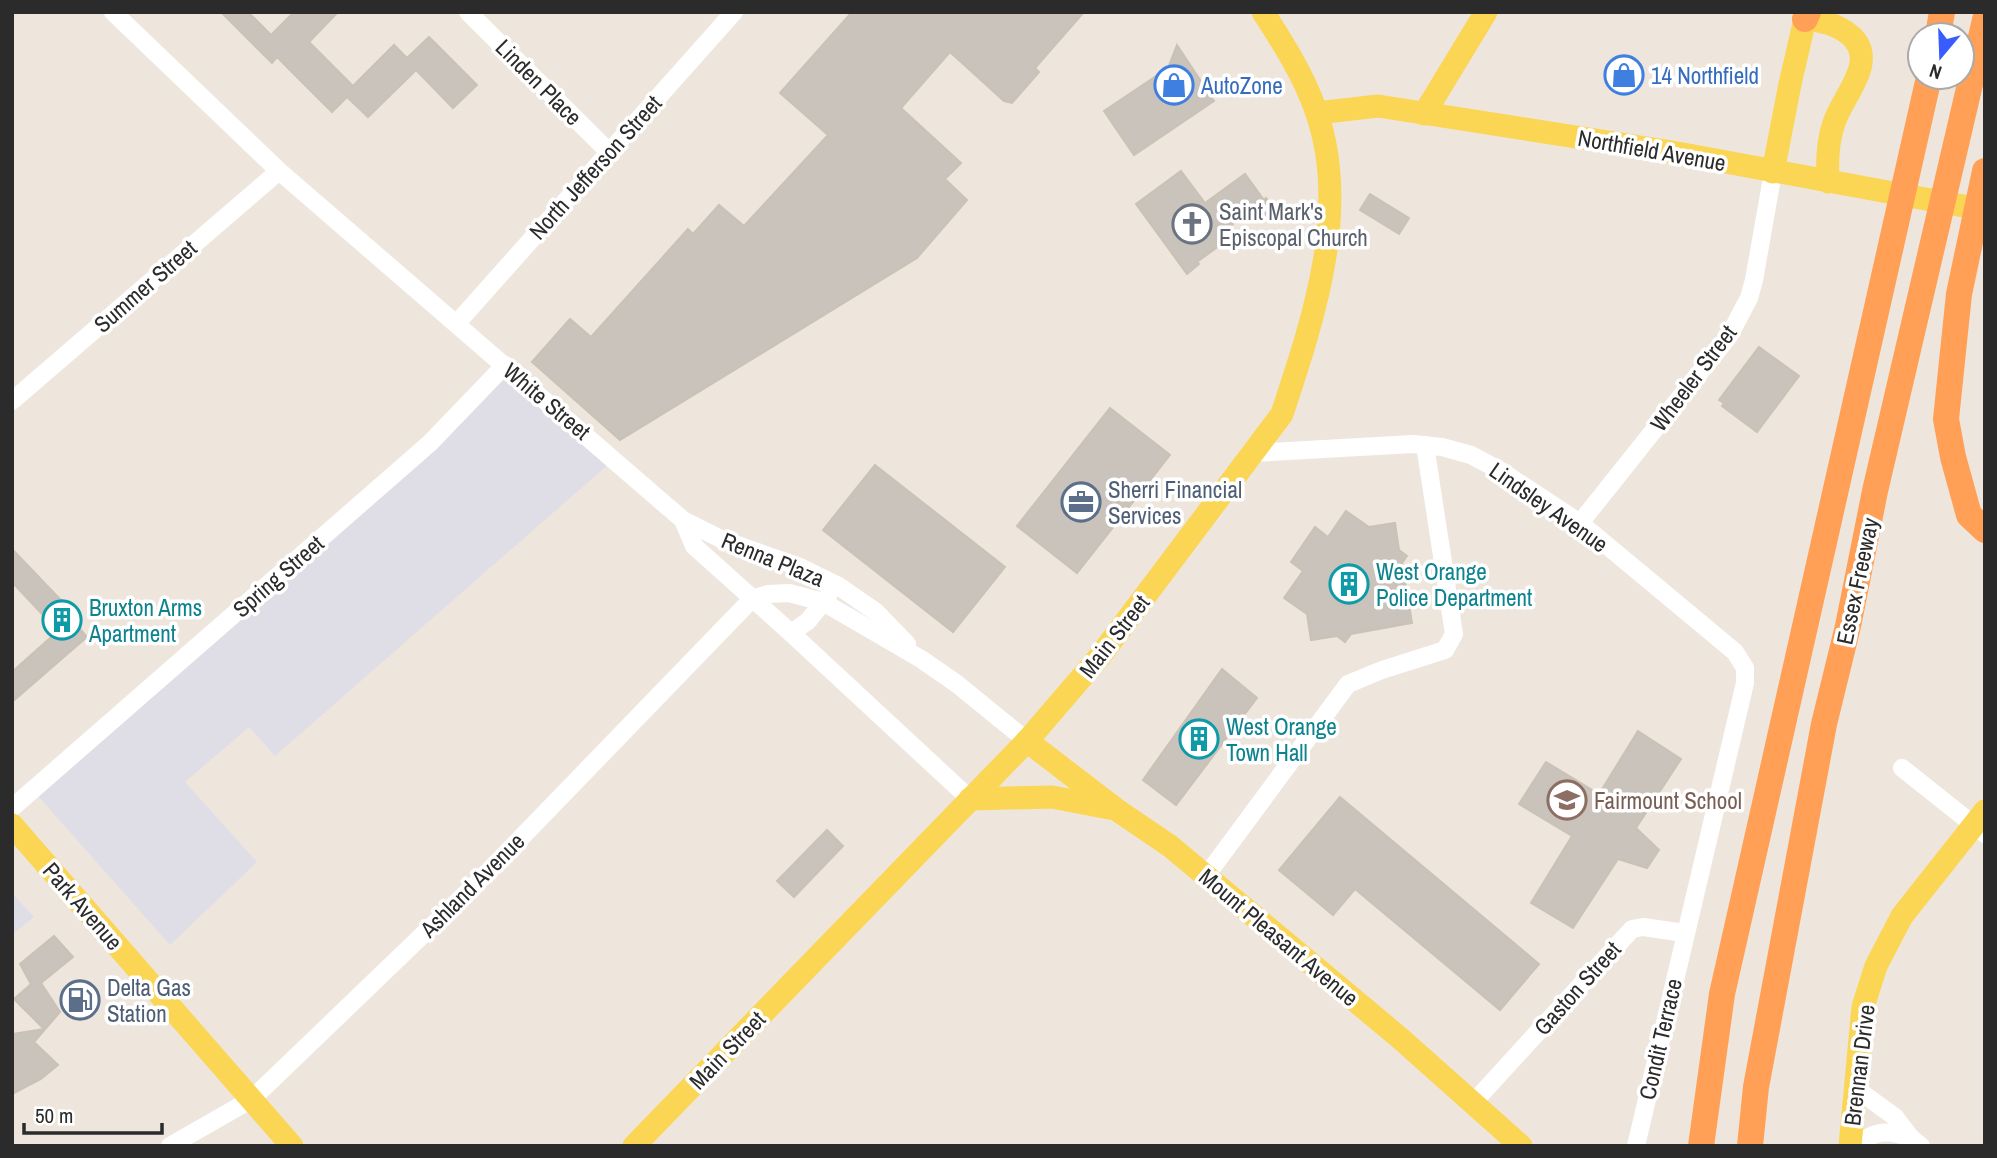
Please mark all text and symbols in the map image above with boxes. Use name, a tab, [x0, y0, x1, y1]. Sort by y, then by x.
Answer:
north arrow	[1906, 21, 1976, 91]
street label: Linden Place	[489, 32, 589, 132]
shop icon: 14 Northfield	[1603, 54, 1645, 96]
text: N	[1926, 58, 1945, 86]
place label: 14 Northfield	[1651, 60, 1759, 91]
shop icon: AutoZone	[1153, 64, 1195, 106]
place label: AutoZone	[1200, 70, 1283, 101]
street label: North Jefferson Street	[522, 88, 668, 246]
street label: Northfield Avenue	[1576, 122, 1728, 178]
place label: Saint Mark's Episcopal Church	[1219, 196, 1368, 253]
church icon: Saint Mark's Episcopal Church	[1171, 203, 1213, 245]
street label: Summer Street	[87, 233, 203, 339]
street label: Wheeler Street	[1643, 318, 1743, 438]
street label: White Street	[497, 355, 597, 447]
street label: Lindsley Avenue	[1484, 455, 1614, 559]
place label: Sherri Financial Services	[1108, 474, 1242, 531]
office icon: Sherri Financial Services	[1060, 481, 1102, 523]
street label: Essex Freeway	[1828, 514, 1886, 647]
street label: Renna Plaza	[717, 524, 829, 594]
street label: Spring Street	[226, 528, 330, 624]
place label: West Orange Police Department	[1376, 556, 1532, 613]
building icon: West Orange Police Department	[1328, 563, 1370, 605]
street label: Main Street	[1072, 588, 1156, 684]
place label: Bruxton Arms Apartment	[88, 592, 202, 649]
building icon: Bruxton Arms Apartment	[41, 599, 83, 641]
place label: West Orange Town Hall	[1226, 711, 1337, 768]
building icon: West Orange Town Hall	[1178, 718, 1220, 760]
school or university icon: Fairmount School	[1546, 779, 1588, 821]
place label: Fairmount School	[1594, 785, 1742, 816]
street label: Ashland Avenue	[412, 826, 531, 945]
street label: Park Avenue	[36, 856, 130, 956]
street label: Mount Pleasant Avenue	[1193, 861, 1365, 1013]
street label: Gaston Street	[1527, 934, 1627, 1042]
place label: Delta Gas Station	[107, 972, 191, 1029]
street label: Condit Terrace	[1631, 975, 1689, 1103]
fuel station icon: Delta Gas Station	[59, 979, 101, 1021]
street label: Brennan Drive	[1836, 1003, 1882, 1127]
street label: Main Street	[682, 1004, 772, 1096]
scale bar	[24, 1092, 163, 1136]
text: 50 m	[35, 1101, 73, 1130]

